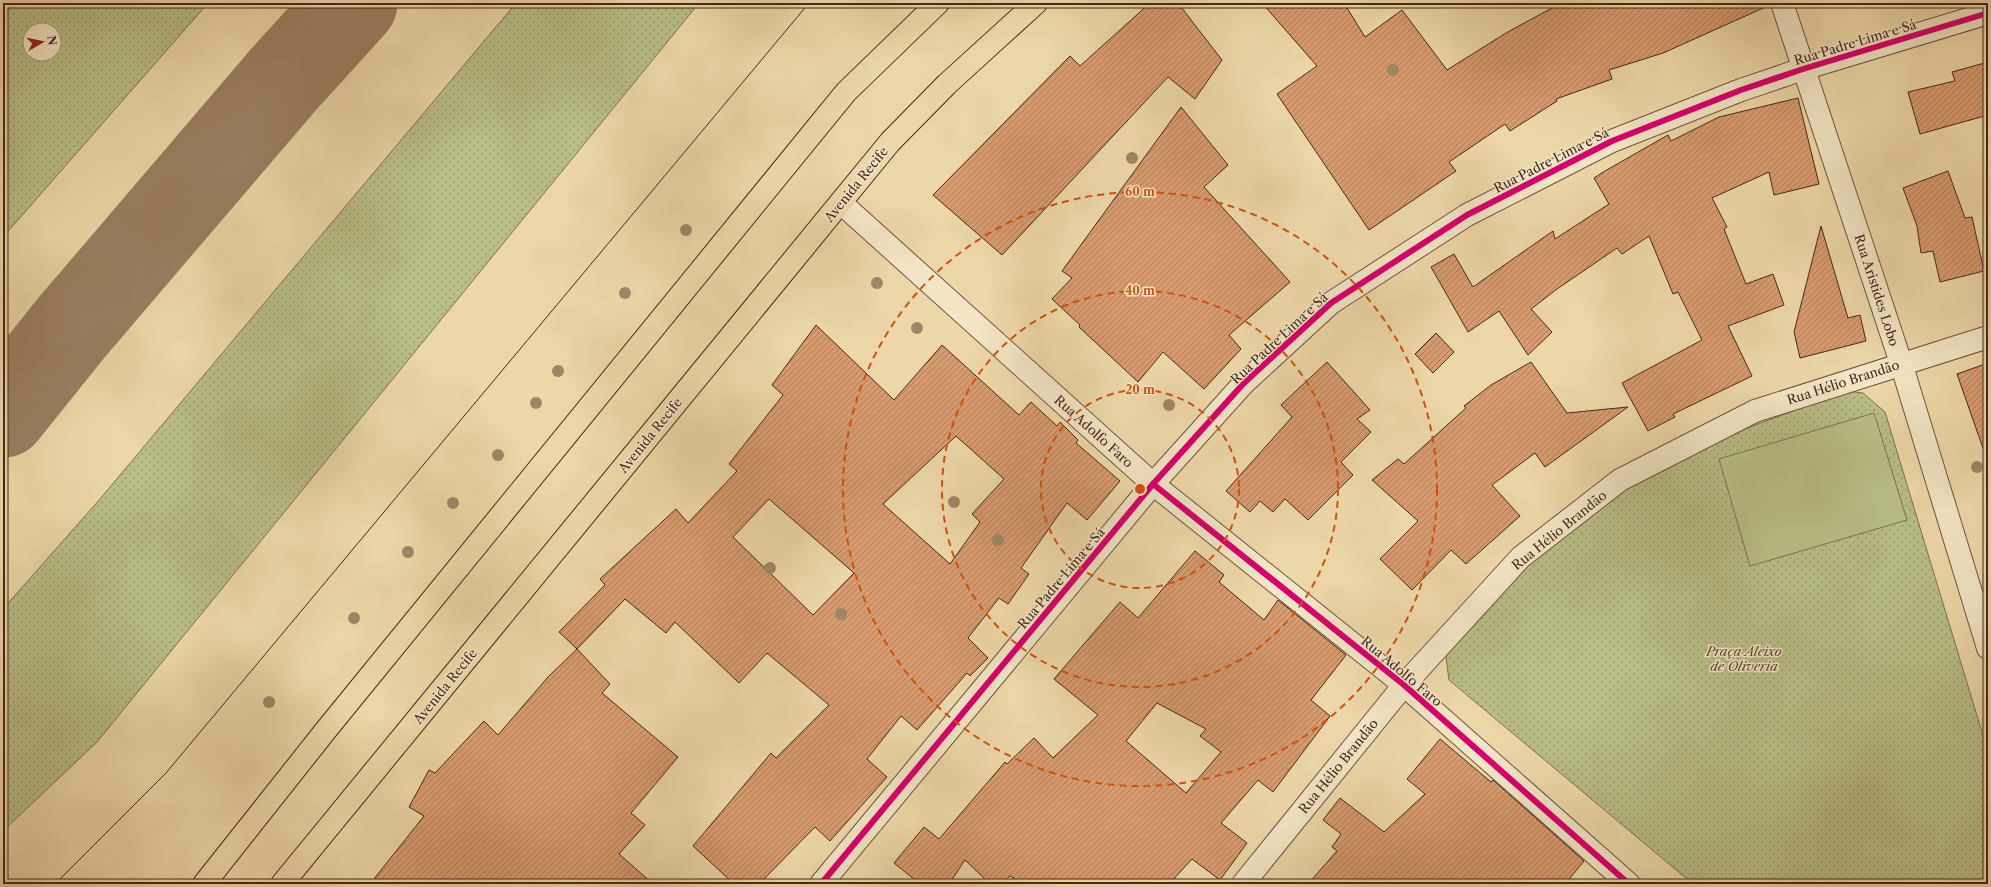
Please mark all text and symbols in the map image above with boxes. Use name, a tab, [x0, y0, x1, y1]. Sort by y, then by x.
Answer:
street label: Rua Padre Lima e Sá	[1792, 16, 1918, 68]
north arrow	[22, 22, 62, 62]
text: N	[44, 35, 60, 47]
street label: Rua Padre Lima e Sá	[1491, 124, 1611, 196]
street label: Avenida Recife	[820, 143, 891, 226]
text: 60 m	[1125, 184, 1155, 199]
street label: Rua Aristides Lobo	[1851, 232, 1903, 348]
text: 40 m	[1125, 283, 1155, 298]
street label: Rua Padre Lima e Sá	[1227, 289, 1331, 387]
street label: Rua Hélio Brandão	[1785, 356, 1901, 408]
text: 20 m	[1125, 382, 1155, 397]
street label: Rua Adolfo Faro	[1051, 391, 1137, 471]
street label: Avenida Recife	[614, 394, 685, 477]
centre of rings	[1133, 482, 1147, 496]
street label: Rua Hélio Brandão	[1508, 487, 1610, 573]
street label: Rua Padre Lima e Sá	[1014, 524, 1108, 632]
street label: Rua Adolfo Faro	[1358, 633, 1446, 709]
park label: Praça Aleixo de Oliveria	[1705, 643, 1782, 674]
street label: Avenida Recife	[409, 645, 480, 728]
street label: Rua Hélio Brandão	[1295, 715, 1381, 817]

